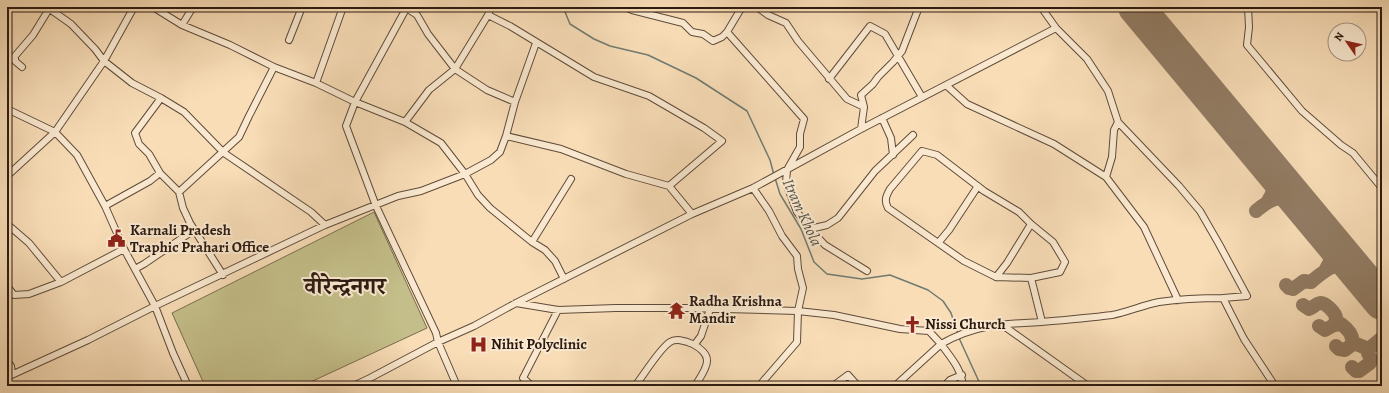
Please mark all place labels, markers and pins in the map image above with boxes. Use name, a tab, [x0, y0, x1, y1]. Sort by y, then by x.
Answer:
place label: Karnali Pradesh Traphic Prahari Office	[130, 220, 269, 257]
public building icon: Karnali Pradesh Traphic Prahari Office	[107, 229, 127, 249]
place label: Radha Krishna Mandir	[689, 291, 783, 328]
temple icon: Radha Krishna Mandir	[666, 300, 686, 320]
church icon: Nissi Church	[902, 314, 922, 334]
place label: Nissi Church	[925, 314, 1006, 334]
hospital icon: Nihit Polyclinic	[468, 334, 488, 354]
place label: Nihit Polyclinic	[491, 334, 587, 354]

